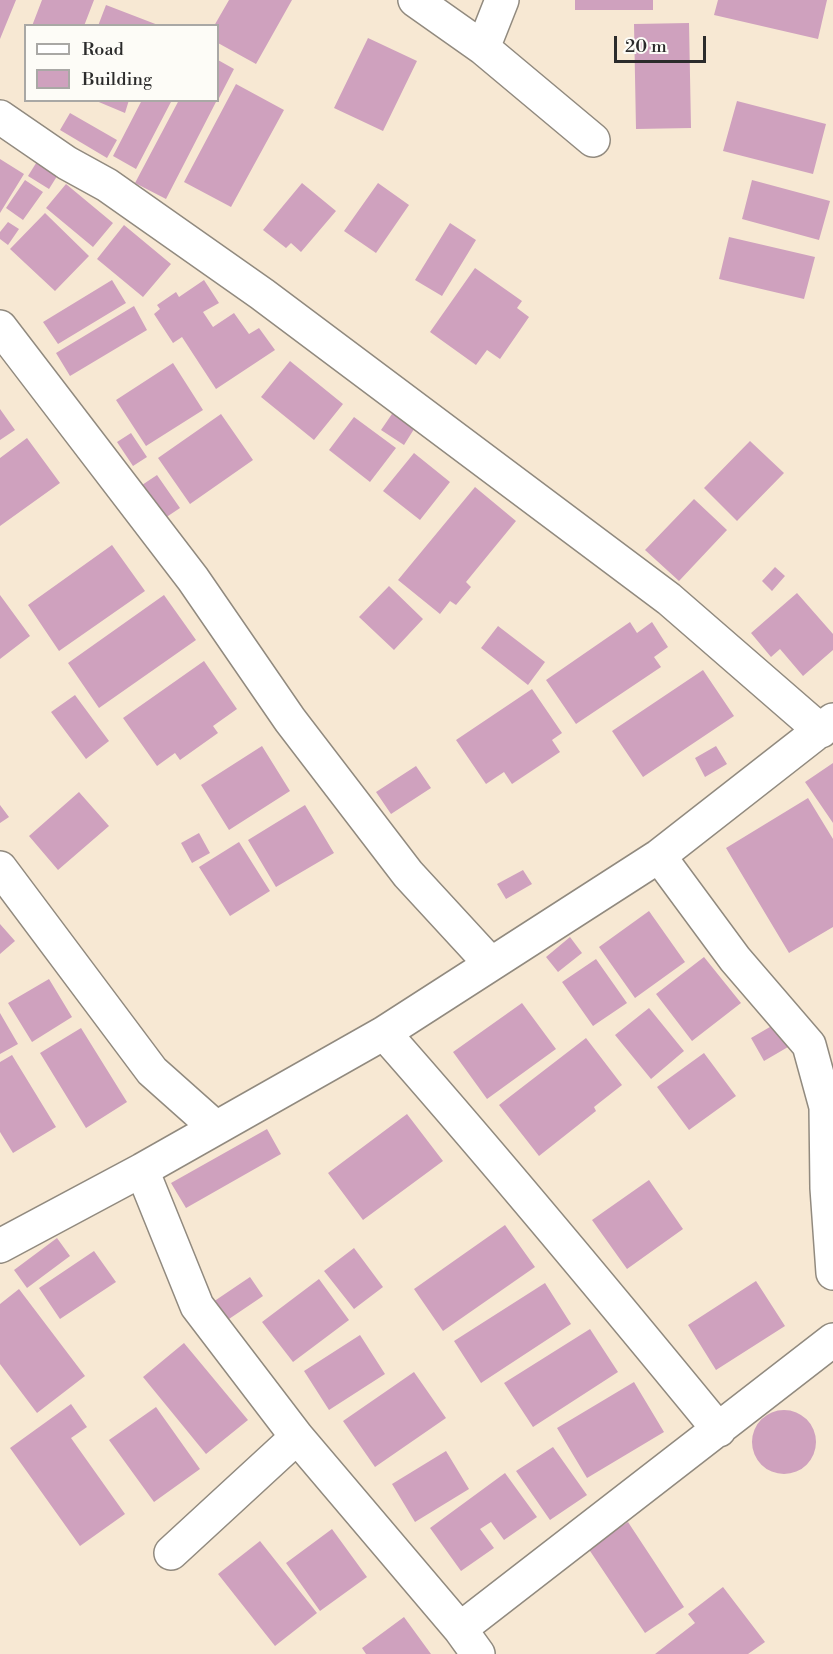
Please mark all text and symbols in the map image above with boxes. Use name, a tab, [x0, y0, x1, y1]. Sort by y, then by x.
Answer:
legend	[24, 24, 219, 102]
scale bar	[617, 24, 708, 62]
text: 20 m	[625, 35, 667, 58]
text: Road	[82, 38, 124, 61]
text: Building	[82, 68, 152, 91]

